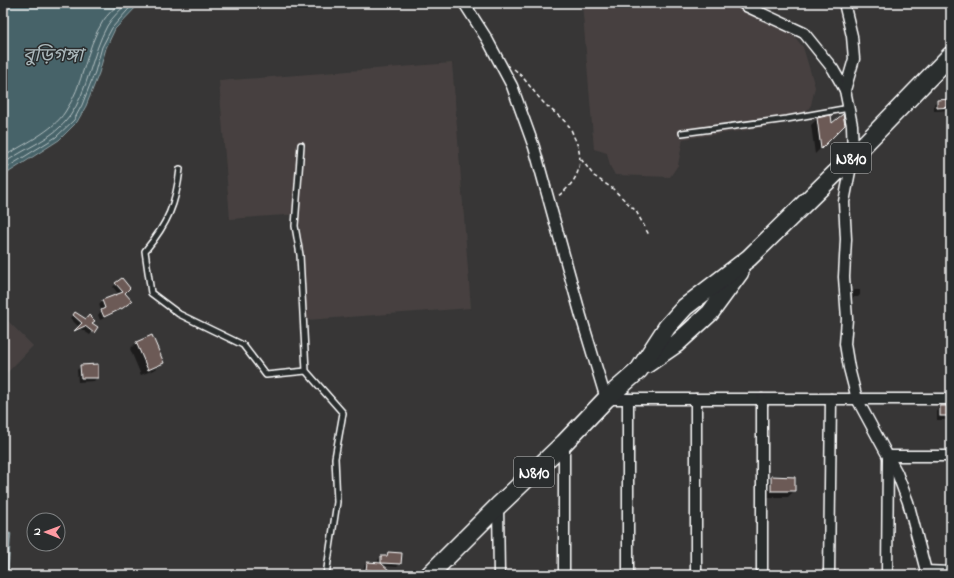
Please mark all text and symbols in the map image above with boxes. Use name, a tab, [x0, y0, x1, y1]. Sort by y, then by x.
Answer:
water label: বুড়িগঙ্গা	[23, 43, 87, 70]
road number: N810	[831, 143, 871, 173]
road number: N810	[514, 457, 554, 487]
north arrow	[26, 512, 66, 552]
text: N	[29, 528, 45, 536]

